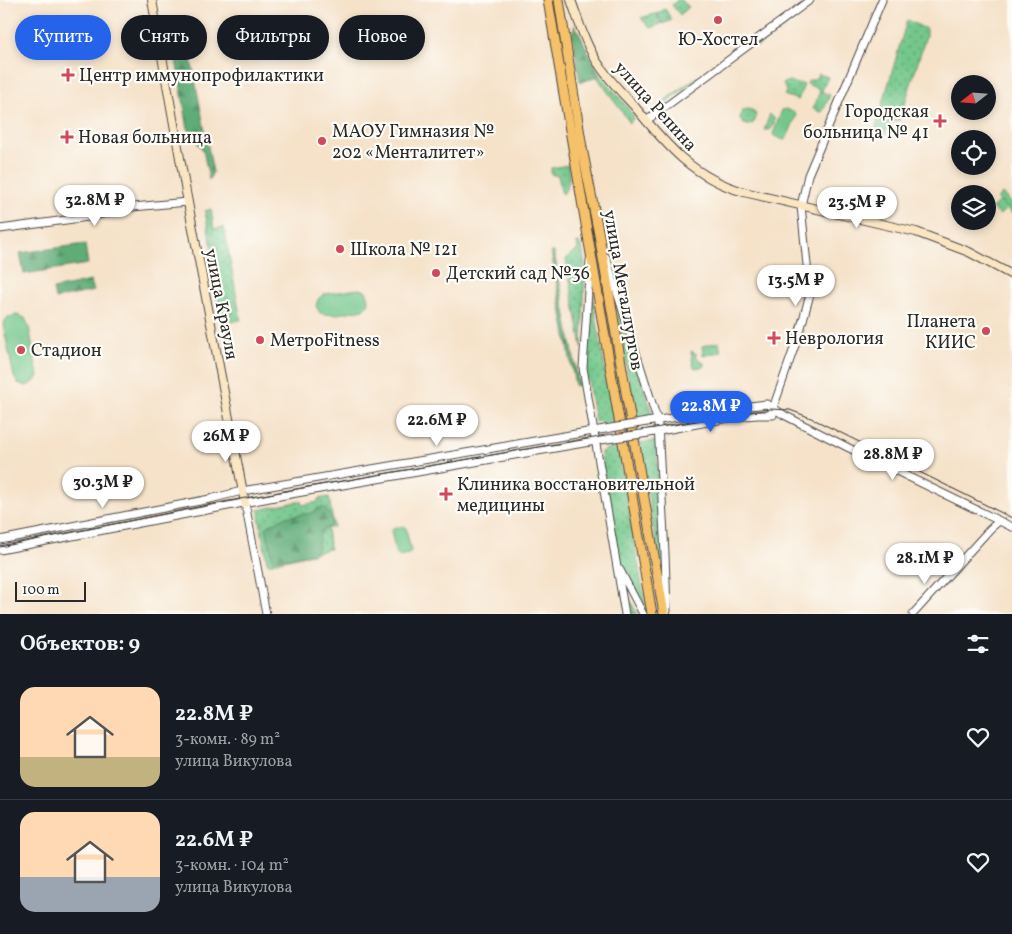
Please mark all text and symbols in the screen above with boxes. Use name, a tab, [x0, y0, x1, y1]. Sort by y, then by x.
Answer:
marker: Ю-Хостел	[712, 14, 724, 26]
chip: Купить	[15, 15, 111, 60]
chip: Снять	[121, 15, 207, 60]
chip: Фильтры	[217, 15, 329, 60]
chip: Новое	[339, 15, 425, 60]
place label: Ю-Хостел	[678, 28, 758, 53]
street label: улица Репина	[608, 56, 702, 158]
place label: Центр иммунопрофилактики	[79, 64, 324, 89]
marker: Центр иммунопрофилактики	[61, 68, 75, 82]
north arrow	[951, 75, 996, 120]
map controls	[951, 75, 996, 230]
place label: Городская больница № 41	[803, 100, 929, 146]
marker: Городская больница № 41	[933, 114, 947, 128]
place label: МАОУ Гимназия № 202 «Менталитет»	[332, 120, 494, 166]
place label: Новая больница	[78, 126, 212, 151]
marker: Новая больница	[60, 130, 74, 144]
button: locate	[951, 130, 996, 175]
marker: МАОУ Гимназия № 202 «Менталитет»	[316, 135, 328, 147]
pin: 32.8M ₽	[49, 184, 141, 227]
button: layers	[951, 185, 996, 230]
pin: 23.5M ₽	[811, 186, 903, 229]
text: 32.8M ₽	[65, 190, 125, 212]
text: 23.5M ₽	[828, 192, 886, 214]
street label: улица Металлургов	[596, 208, 649, 372]
place label: Школа № 121	[350, 238, 458, 263]
marker: Школа № 121	[334, 243, 346, 255]
street label: улица Крауля	[198, 247, 244, 362]
place label: Детский сад №36	[446, 262, 590, 287]
pin: 13.5M ₽	[750, 264, 842, 307]
marker: Детский сад №36	[430, 267, 442, 279]
text: 13.5M ₽	[768, 270, 824, 292]
place label: Планета КИИС	[906, 310, 976, 356]
marker: Планета КИИС	[980, 325, 992, 337]
place label: Неврология	[785, 327, 884, 352]
place label: МетроFitness	[270, 329, 380, 354]
marker: Неврология	[767, 331, 781, 345]
marker: МетроFitness	[254, 334, 266, 346]
place label: Стадион	[31, 339, 102, 364]
marker: Стадион	[15, 344, 27, 356]
pin: 22.8M ₽	[665, 390, 757, 433]
text: 22.8M ₽	[681, 396, 741, 418]
pin: 22.6M ₽	[391, 404, 483, 447]
text: 22.6M ₽	[407, 410, 467, 432]
pin: 26M ₽	[191, 420, 261, 463]
text: 26M ₽	[203, 426, 249, 448]
pin: 28.8M ₽	[847, 438, 939, 481]
text: 28.8M ₽	[863, 444, 923, 466]
pin: 30.3M ₽	[57, 466, 149, 509]
text: 30.3M ₽	[73, 472, 133, 494]
place label: Клиника восстановительной медицины	[457, 473, 695, 519]
marker: Клиника восстановительной медицины	[439, 487, 453, 501]
pin: 28.1M ₽	[879, 542, 971, 585]
text: 28.1M ₽	[896, 548, 954, 570]
scale bar	[15, 579, 86, 602]
text: 100 m	[22, 581, 60, 600]
text: Объектов: 9	[20, 630, 140, 659]
icon: filters	[964, 630, 992, 658]
text: 22.8M ₽	[175, 700, 253, 729]
icon: home	[60, 707, 120, 767]
icon: heart	[964, 723, 992, 751]
text: 3-комн. · 89 m²	[175, 729, 280, 751]
text: улица Викулова	[175, 751, 292, 773]
text: 22.6M ₽	[175, 826, 253, 855]
icon: home	[60, 832, 120, 892]
icon: heart	[964, 848, 992, 876]
text: 3-комн. · 104 m²	[175, 855, 289, 877]
text: улица Викулова	[175, 877, 292, 899]

